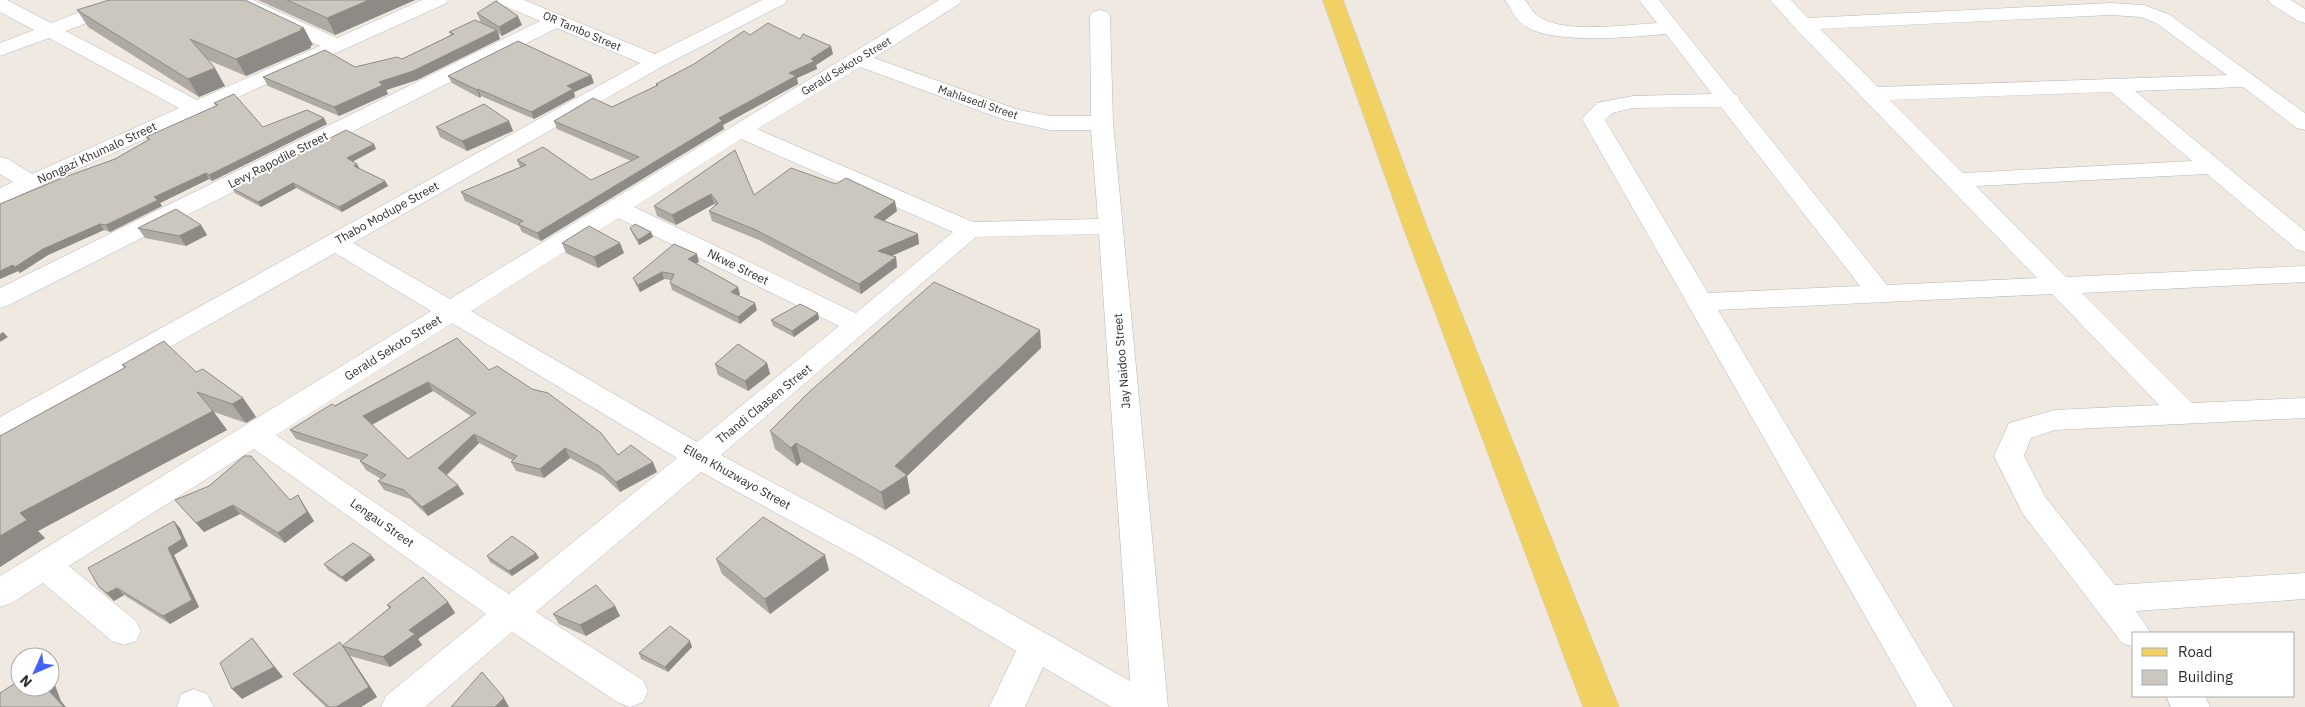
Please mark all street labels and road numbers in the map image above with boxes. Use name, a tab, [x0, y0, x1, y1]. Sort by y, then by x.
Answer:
street label: OR Tambo Street	[541, 8, 623, 54]
street label: Gerald Sekoto Street	[798, 34, 894, 98]
street label: Mahlasedi Street	[936, 82, 1020, 122]
street label: Nongazi Khumalo Street	[35, 118, 159, 187]
street label: Levy Rapodile Street	[225, 128, 330, 191]
street label: Thabo Modupe Street	[332, 178, 441, 247]
street label: Nkwe Street	[705, 245, 771, 288]
street label: Gerald Sekoto Street	[341, 312, 444, 384]
street label: Jay Naidoo Street	[1110, 313, 1133, 409]
street label: Thandi Claasen Street	[713, 361, 814, 447]
street label: Ellen Khuzwayo Street	[681, 441, 794, 512]
street label: Lengau Street	[347, 495, 417, 550]

